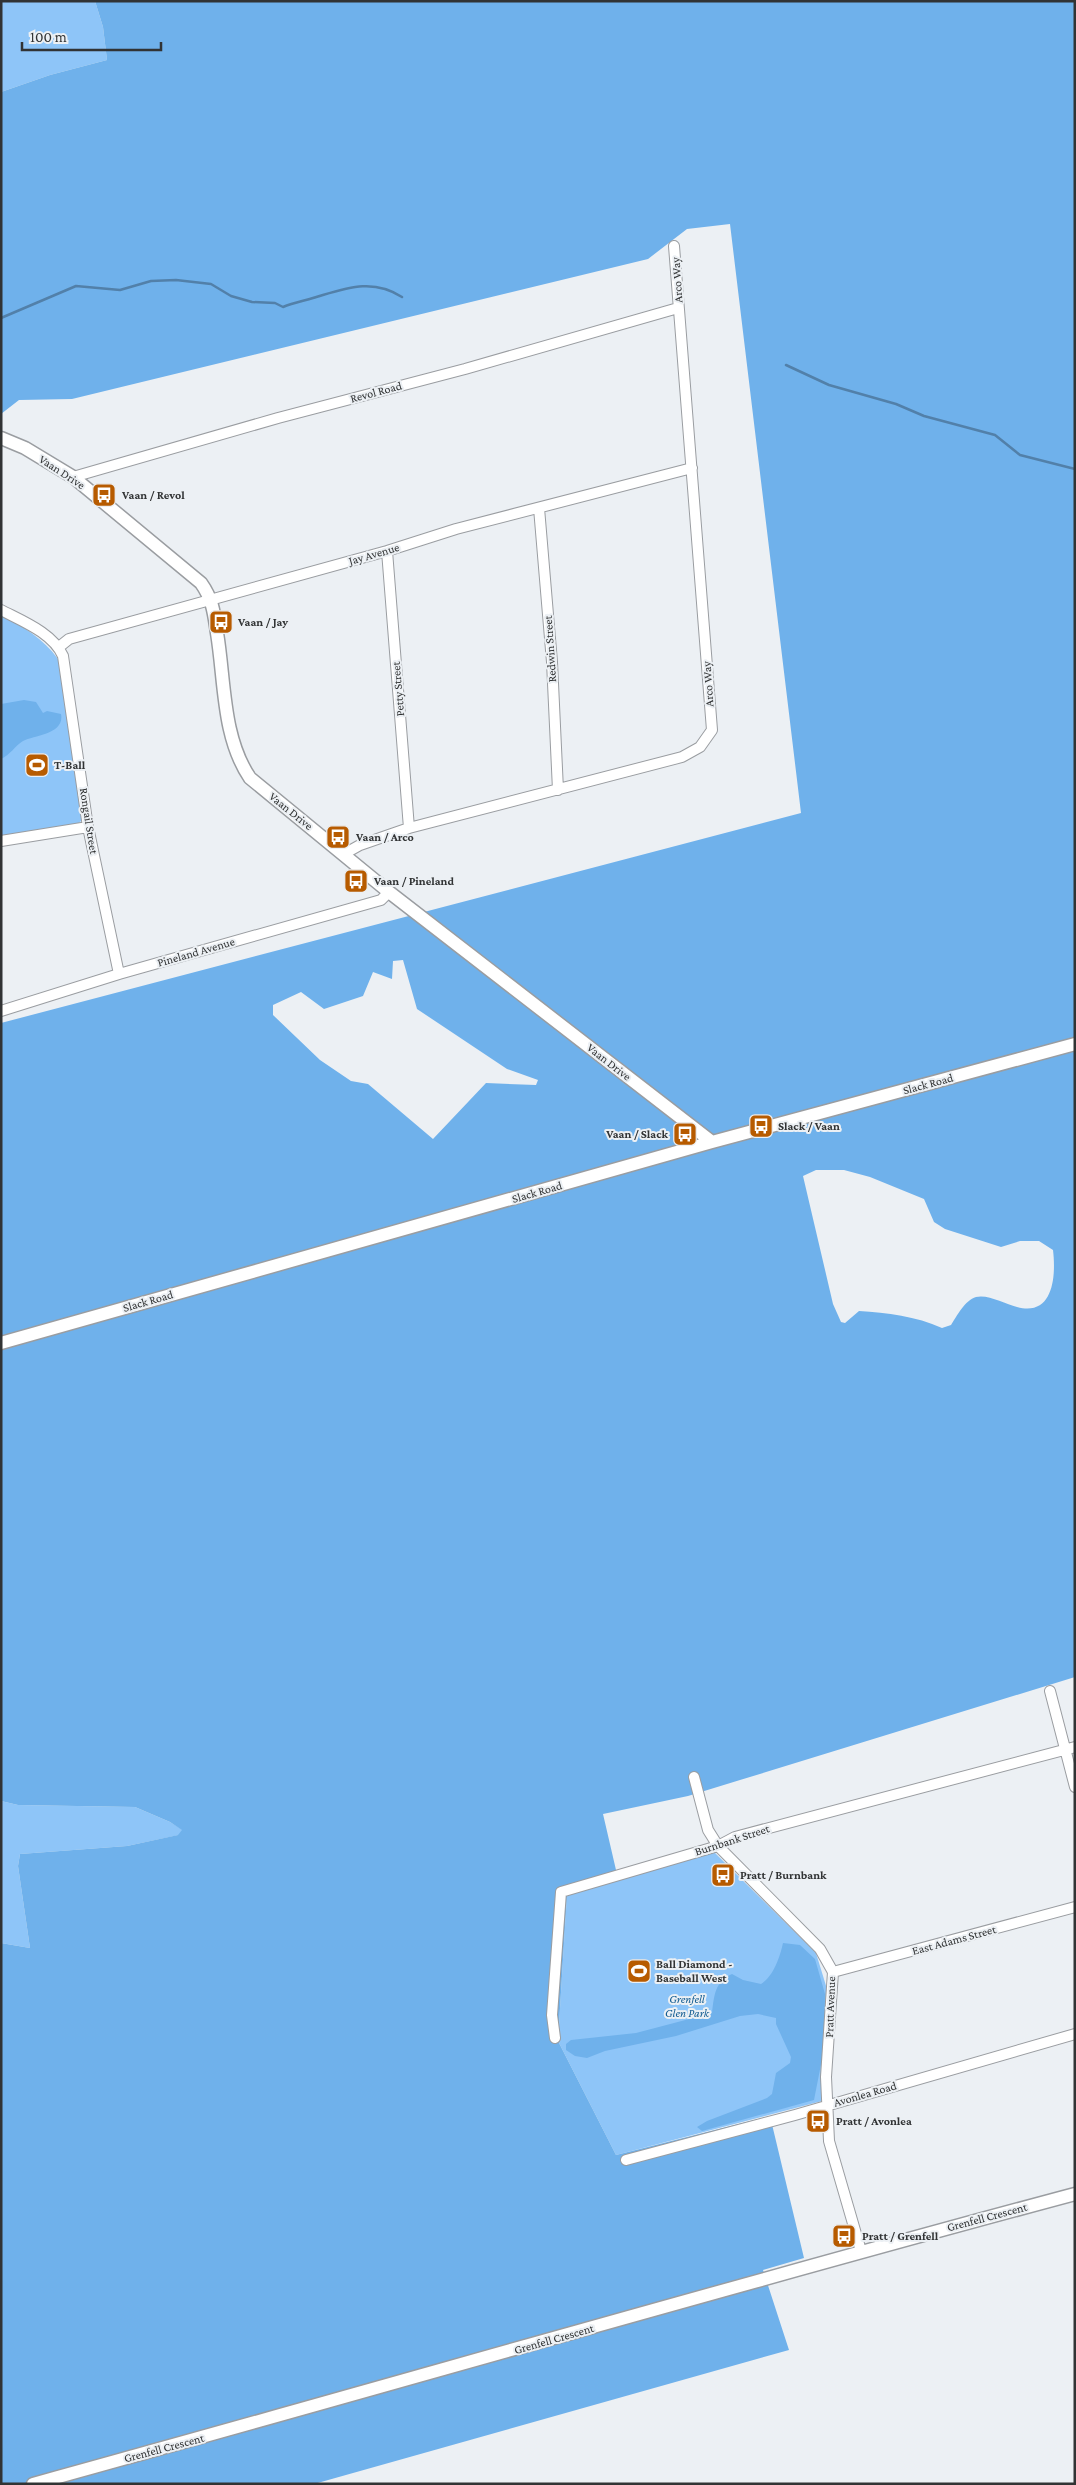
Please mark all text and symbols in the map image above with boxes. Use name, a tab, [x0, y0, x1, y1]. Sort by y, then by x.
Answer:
scale bar	[22, 20, 161, 52]
text: 100 m	[30, 29, 67, 45]
street label: Arco Way	[668, 256, 686, 303]
street label: Revol Road	[349, 378, 404, 406]
street label: Vaan Drive	[36, 452, 88, 492]
bus stop icon: Vaan / Revol	[91, 482, 117, 508]
place label: Vaan / Revol	[121, 488, 185, 502]
street label: Jay Avenue	[346, 540, 401, 568]
bus stop icon: Vaan / Jay	[208, 609, 234, 635]
street label: Redwin Street	[541, 614, 559, 683]
place label: Vaan / Jay	[237, 615, 288, 629]
street label: Petty Street	[389, 660, 407, 717]
street label: Arco Way	[699, 660, 717, 707]
sports icon: T-Ball	[24, 752, 50, 778]
place label: T-Ball	[54, 758, 86, 772]
street label: Rongail Street	[77, 787, 101, 856]
street label: Vaan Drive	[266, 789, 316, 833]
bus stop icon: Vaan / Arco	[325, 824, 351, 850]
place label: Vaan / Arco	[355, 830, 414, 844]
bus stop icon: Vaan / Pineland	[343, 868, 369, 894]
place label: Vaan / Pineland	[373, 874, 454, 888]
street label: Pineland Avenue	[156, 934, 236, 970]
street label: Vaan Drive	[584, 1040, 634, 1084]
street label: Slack Road	[901, 1070, 955, 1097]
bus stop icon: Slack / Vaan	[748, 1113, 774, 1139]
place label: Slack / Vaan	[778, 1119, 840, 1133]
bus stop icon: Vaan / Slack	[672, 1121, 698, 1147]
place label: Vaan / Slack	[605, 1127, 668, 1141]
street label: Slack Road	[510, 1178, 564, 1206]
street label: Slack Road	[121, 1287, 175, 1315]
street label: Burnbank Street	[693, 1821, 772, 1859]
bus stop icon: Pratt / Burnbank	[710, 1862, 736, 1888]
place label: Pratt / Burnbank	[740, 1868, 827, 1882]
street label: East Adams Street	[910, 1922, 999, 1958]
place label: Ball Diamond - Baseball West	[656, 1957, 733, 1985]
sports icon: Ball Diamond - Baseball West	[626, 1958, 652, 1984]
street label: Pratt Avenue	[822, 1976, 838, 2038]
park label: Grenfell Glen Park	[665, 1992, 710, 2020]
street label: Avonlea Road	[832, 2078, 899, 2110]
bus stop icon: Pratt / Avonlea	[805, 2108, 831, 2134]
place label: Pratt / Avonlea	[836, 2114, 912, 2128]
street label: Grenfell Crescent	[945, 2199, 1030, 2234]
bus stop icon: Pratt / Grenfell	[831, 2223, 857, 2249]
place label: Pratt / Grenfell	[862, 2229, 939, 2243]
street label: Grenfell Crescent	[513, 2321, 596, 2357]
street label: Grenfell Crescent	[122, 2430, 207, 2465]

